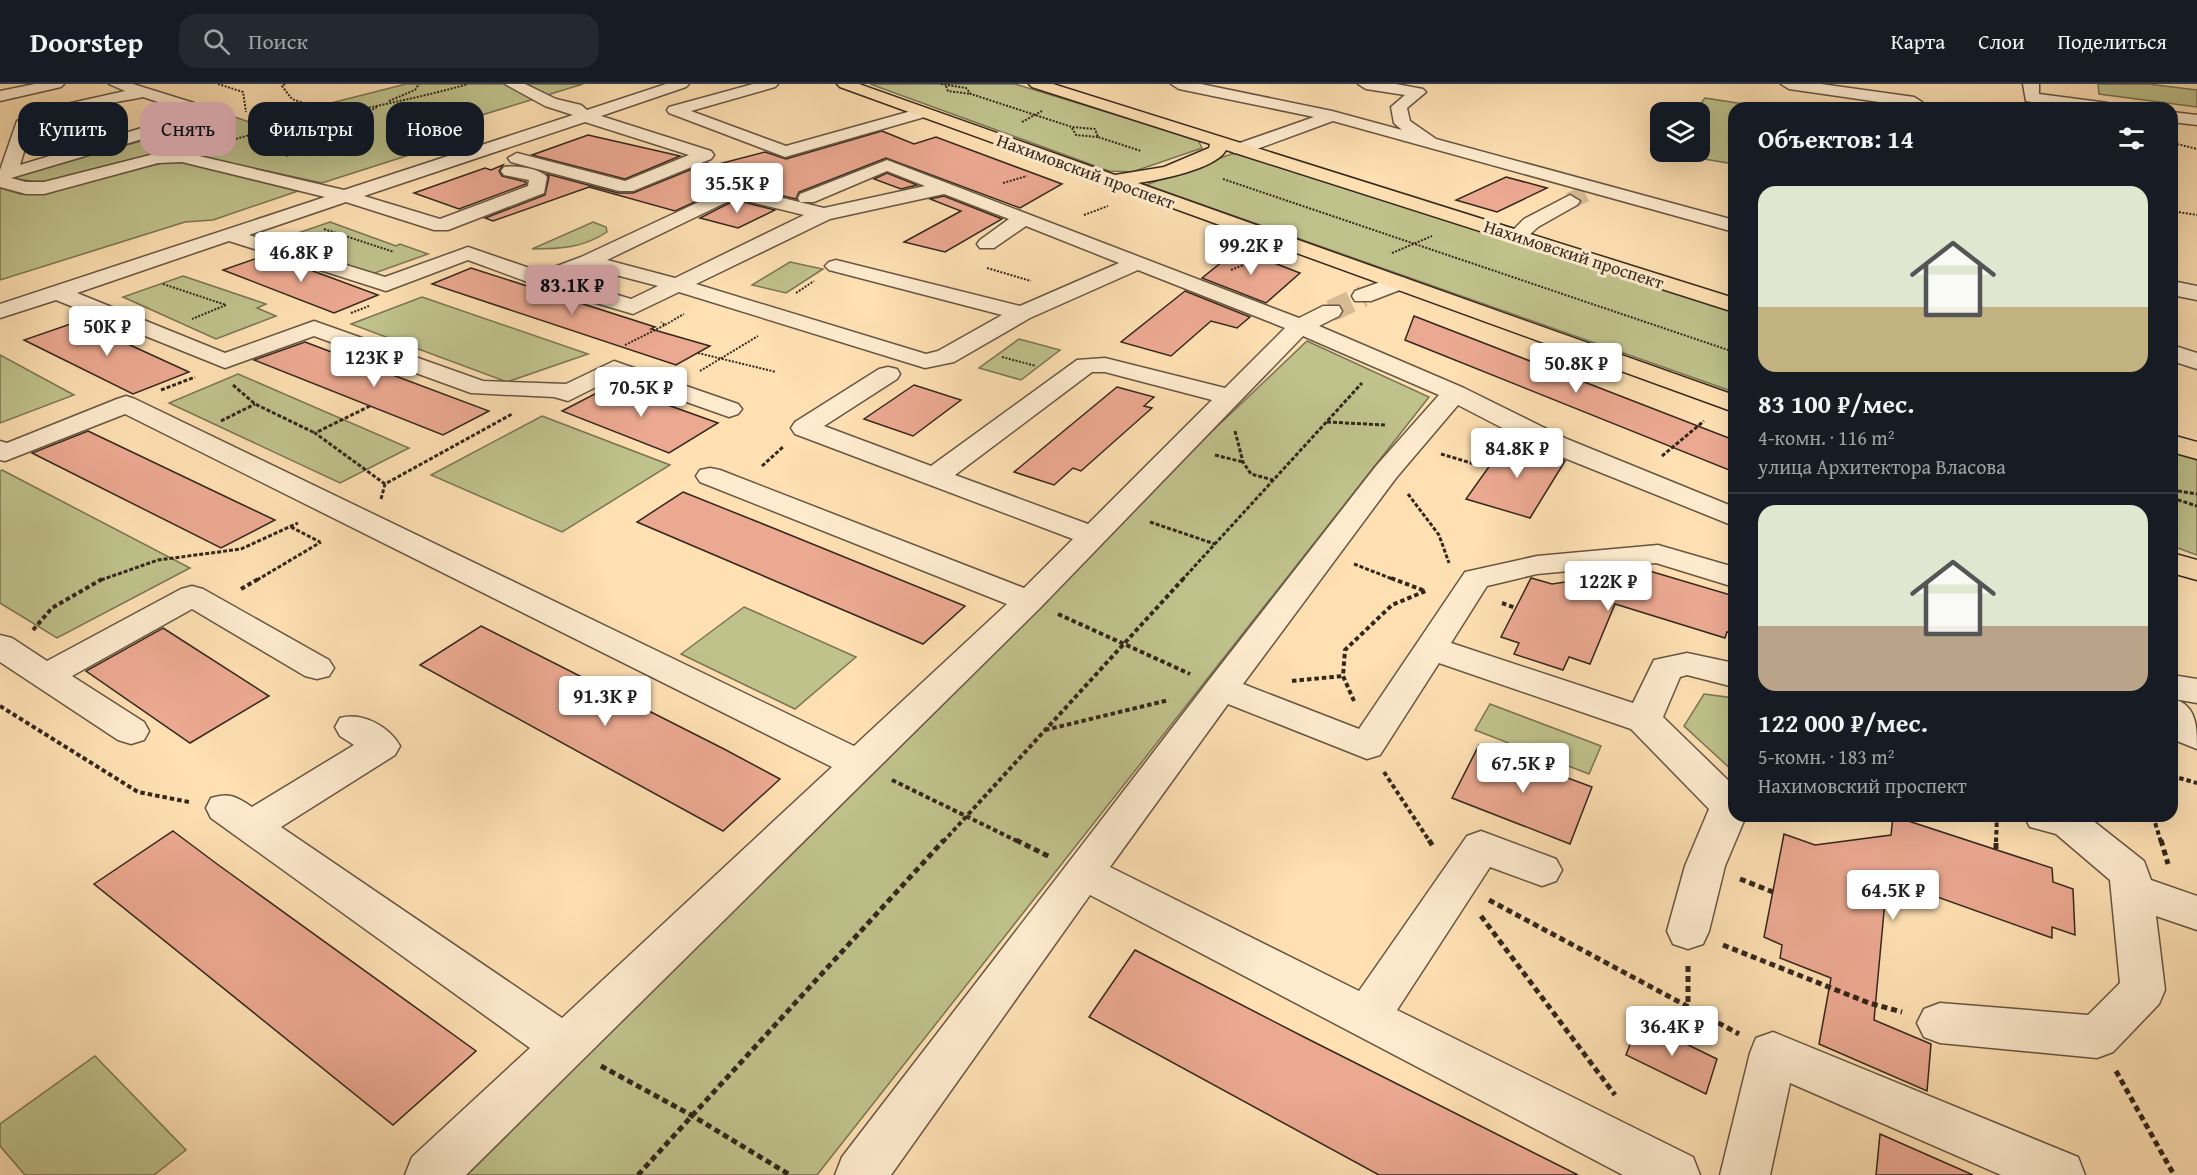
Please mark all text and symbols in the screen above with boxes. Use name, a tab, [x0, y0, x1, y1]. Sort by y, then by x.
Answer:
search box	[179, 14, 599, 68]
text: Doorstep	[30, 21, 143, 62]
icon: search	[200, 25, 233, 58]
text: Поиск	[248, 25, 308, 57]
text: Карта	[1891, 26, 1945, 57]
text: Слои	[1978, 26, 2024, 57]
text: Поделиться	[2057, 26, 2167, 57]
chip: Купить	[18, 102, 128, 156]
chip: Снять	[140, 102, 236, 156]
chip: Фильтры	[248, 102, 374, 156]
chip: Новое	[386, 102, 484, 156]
map controls	[1650, 102, 1710, 162]
button: layers	[1650, 102, 1710, 162]
text: Объектов: 14	[1758, 119, 1914, 158]
icon: filters	[2115, 122, 2148, 155]
street label: Нахимовский проспект	[993, 126, 1179, 216]
pin: 35.5K ₽	[682, 163, 792, 214]
text: 35.5K ₽	[705, 168, 769, 197]
street label: Нахимовский проспект	[1481, 212, 1668, 296]
pin: 99.2K ₽	[1196, 225, 1306, 276]
icon: home	[1899, 225, 2007, 333]
text: 99.2K ₽	[1219, 230, 1283, 259]
pin: 46.8K ₽	[246, 232, 356, 283]
text: 46.8K ₽	[269, 237, 333, 266]
pin: 83.1K ₽	[517, 265, 627, 316]
text: 83.1K ₽	[540, 270, 604, 299]
pin: 50K ₽	[65, 306, 149, 357]
text: 50K ₽	[83, 311, 131, 340]
pin: 123K ₽	[325, 337, 423, 388]
text: 123K ₽	[345, 342, 403, 371]
pin: 50.8K ₽	[1521, 343, 1631, 394]
text: 50.8K ₽	[1544, 348, 1608, 377]
pin: 70.5K ₽	[586, 367, 696, 418]
text: 70.5K ₽	[609, 372, 673, 401]
text: 83 100 ₽/мес.	[1758, 384, 1914, 423]
text: 4-комн. · 116 m²	[1758, 423, 1894, 452]
pin: 84.8K ₽	[1462, 428, 1572, 479]
text: 84.8K ₽	[1485, 433, 1549, 462]
text: улица Архитектора Власова	[1758, 452, 2006, 481]
icon: home	[1899, 544, 2007, 652]
pin: 122K ₽	[1559, 561, 1657, 612]
text: 122K ₽	[1579, 566, 1637, 595]
pin: 91.3K ₽	[550, 676, 660, 727]
text: 91.3K ₽	[573, 681, 637, 710]
text: 122 000 ₽/мес.	[1758, 703, 1928, 742]
text: 5-комн. · 183 m²	[1758, 742, 1894, 771]
pin: 67.5K ₽	[1468, 743, 1578, 794]
text: 67.5K ₽	[1491, 748, 1555, 777]
text: Нахимовский проспект	[1758, 771, 1967, 800]
pin: 64.5K ₽	[1838, 870, 1948, 921]
text: 64.5K ₽	[1861, 875, 1925, 904]
pin: 36.4K ₽	[1617, 1006, 1727, 1057]
text: 36.4K ₽	[1640, 1011, 1704, 1040]

